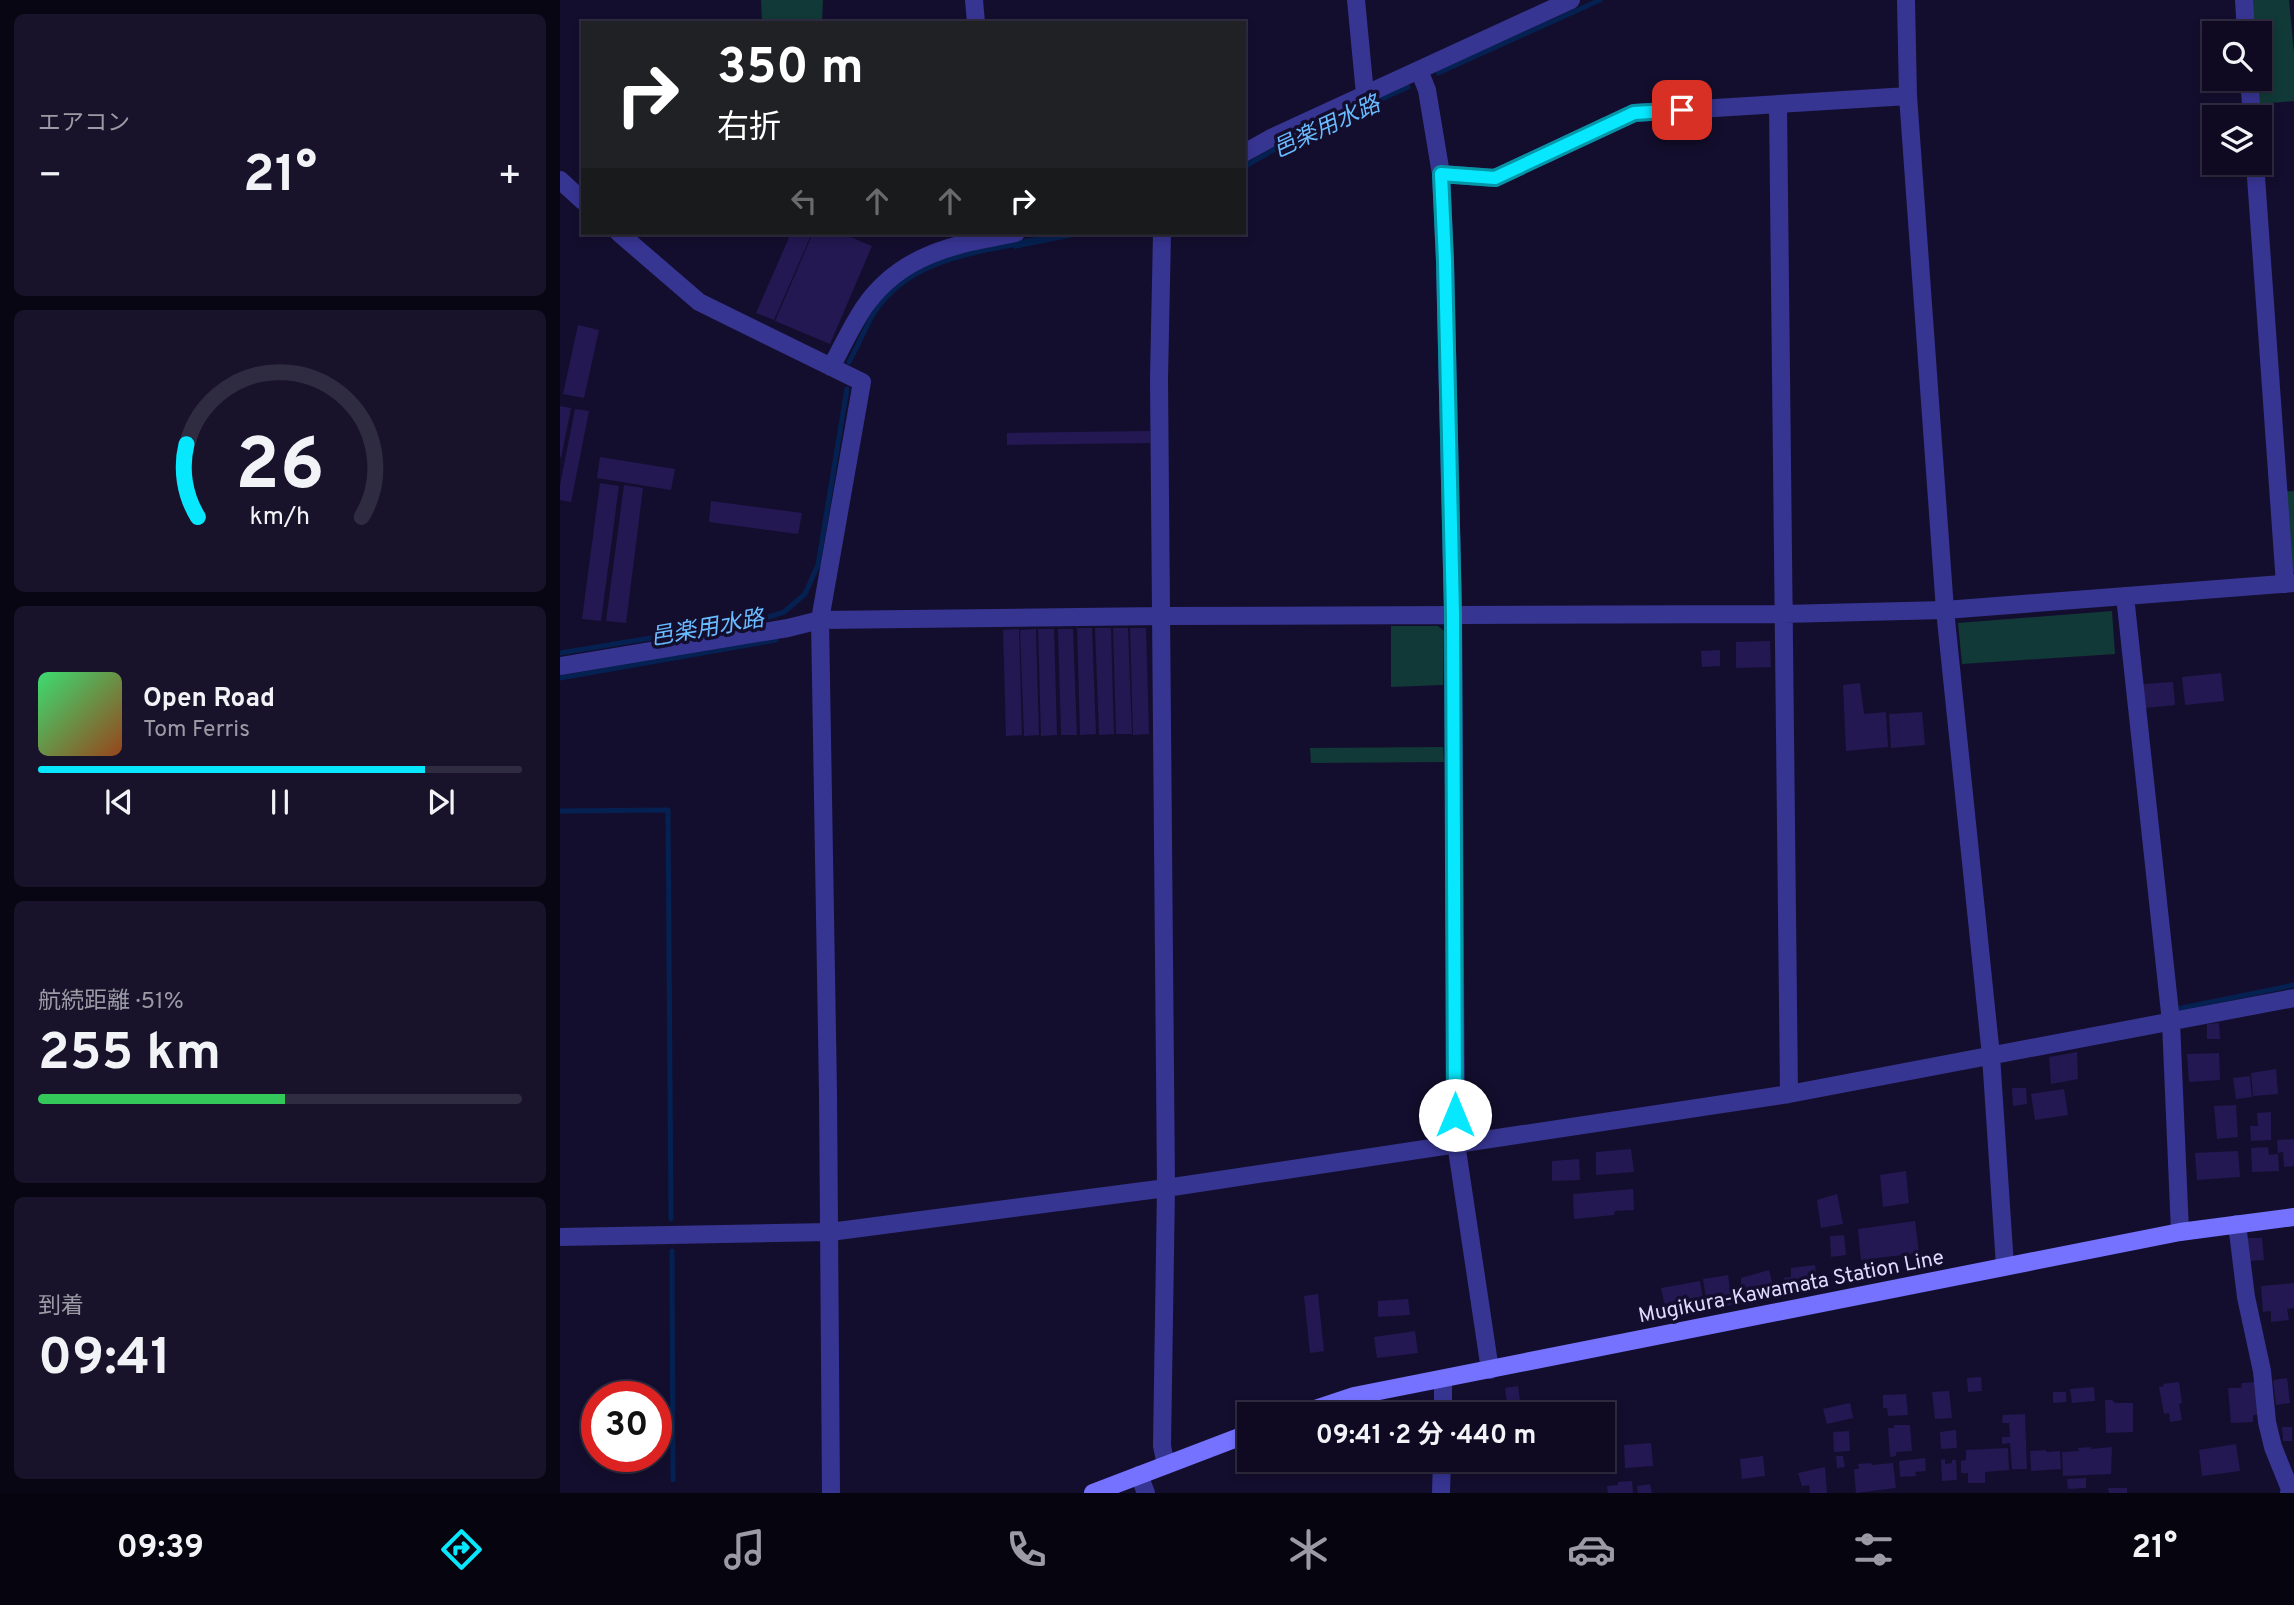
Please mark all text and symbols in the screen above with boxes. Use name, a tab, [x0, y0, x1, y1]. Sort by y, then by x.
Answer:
map controls	[2202, 21, 2272, 175]
button: search	[2202, 21, 2272, 91]
text: 350 m	[717, 39, 864, 101]
icon: right	[602, 49, 693, 140]
pin	[1652, 80, 1712, 140]
water label: 邑楽用水路	[1269, 90, 1387, 166]
icon: arrive	[1663, 91, 1701, 129]
button: layers	[2202, 105, 2272, 175]
text: 右折	[717, 109, 781, 149]
text: エアコン	[38, 110, 130, 139]
text: 21°	[243, 144, 317, 210]
text: −	[38, 153, 63, 202]
text: +	[497, 153, 522, 202]
icon: left	[785, 182, 823, 220]
icon: ahead	[858, 182, 896, 220]
icon: ahead	[931, 182, 969, 220]
icon: right	[1004, 182, 1042, 220]
text: 26	[235, 423, 325, 515]
text: km/h	[250, 501, 310, 533]
water label: 邑楽用水路	[648, 605, 769, 654]
text: Open Road	[143, 683, 275, 716]
text: Tom Ferris	[143, 716, 250, 745]
icon: previous	[100, 783, 138, 821]
icon: pause	[261, 783, 299, 821]
icon: next	[422, 783, 460, 821]
text: 航続距離 · 51%	[38, 988, 184, 1017]
text: 255 km	[38, 1022, 221, 1088]
position arrow	[1418, 1078, 1492, 1152]
street label: Mugikura-Kawamata Station Line	[1636, 1245, 1946, 1330]
text: 到着	[38, 1293, 84, 1322]
text: 09:41	[38, 1327, 171, 1393]
speed limit sign: 30	[581, 1381, 672, 1472]
text: 09:41 · 2 分 · 440 m	[1316, 1420, 1536, 1453]
icon: directions	[437, 1525, 486, 1574]
icon: music	[720, 1525, 769, 1574]
icon: phone	[1002, 1525, 1051, 1574]
icon: climate	[1284, 1525, 1333, 1574]
icon: car	[1567, 1525, 1616, 1574]
icon: filters	[1849, 1525, 1898, 1574]
text: 09:39	[117, 1529, 204, 1569]
text: 21°	[2132, 1529, 2177, 1569]

